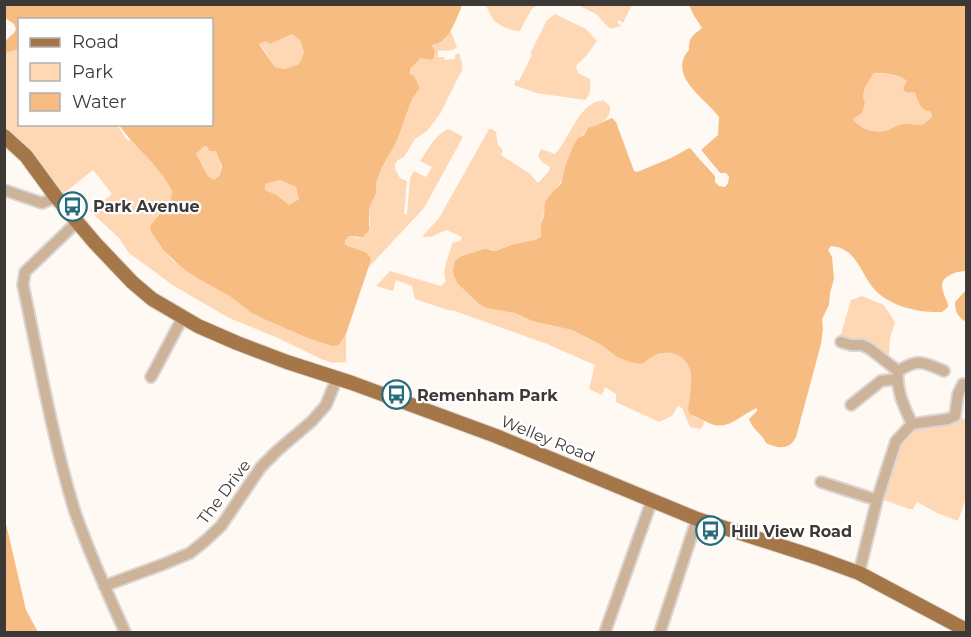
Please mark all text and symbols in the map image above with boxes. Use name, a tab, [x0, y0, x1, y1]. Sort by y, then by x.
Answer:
legend	[18, 18, 213, 126]
text: Road	[72, 31, 119, 53]
text: Park	[72, 61, 113, 83]
text: Water	[72, 91, 127, 113]
bus stop icon: Park Avenue	[56, 190, 88, 222]
place label: Park Avenue	[93, 197, 200, 216]
bus stop icon: Remenham Park	[380, 379, 412, 411]
place label: Remenham Park	[417, 386, 558, 405]
street label: Welley Road	[498, 412, 598, 466]
street label: The Drive	[194, 456, 254, 528]
bus stop icon: Hill View Road	[694, 515, 726, 547]
place label: Hill View Road	[731, 522, 852, 541]

